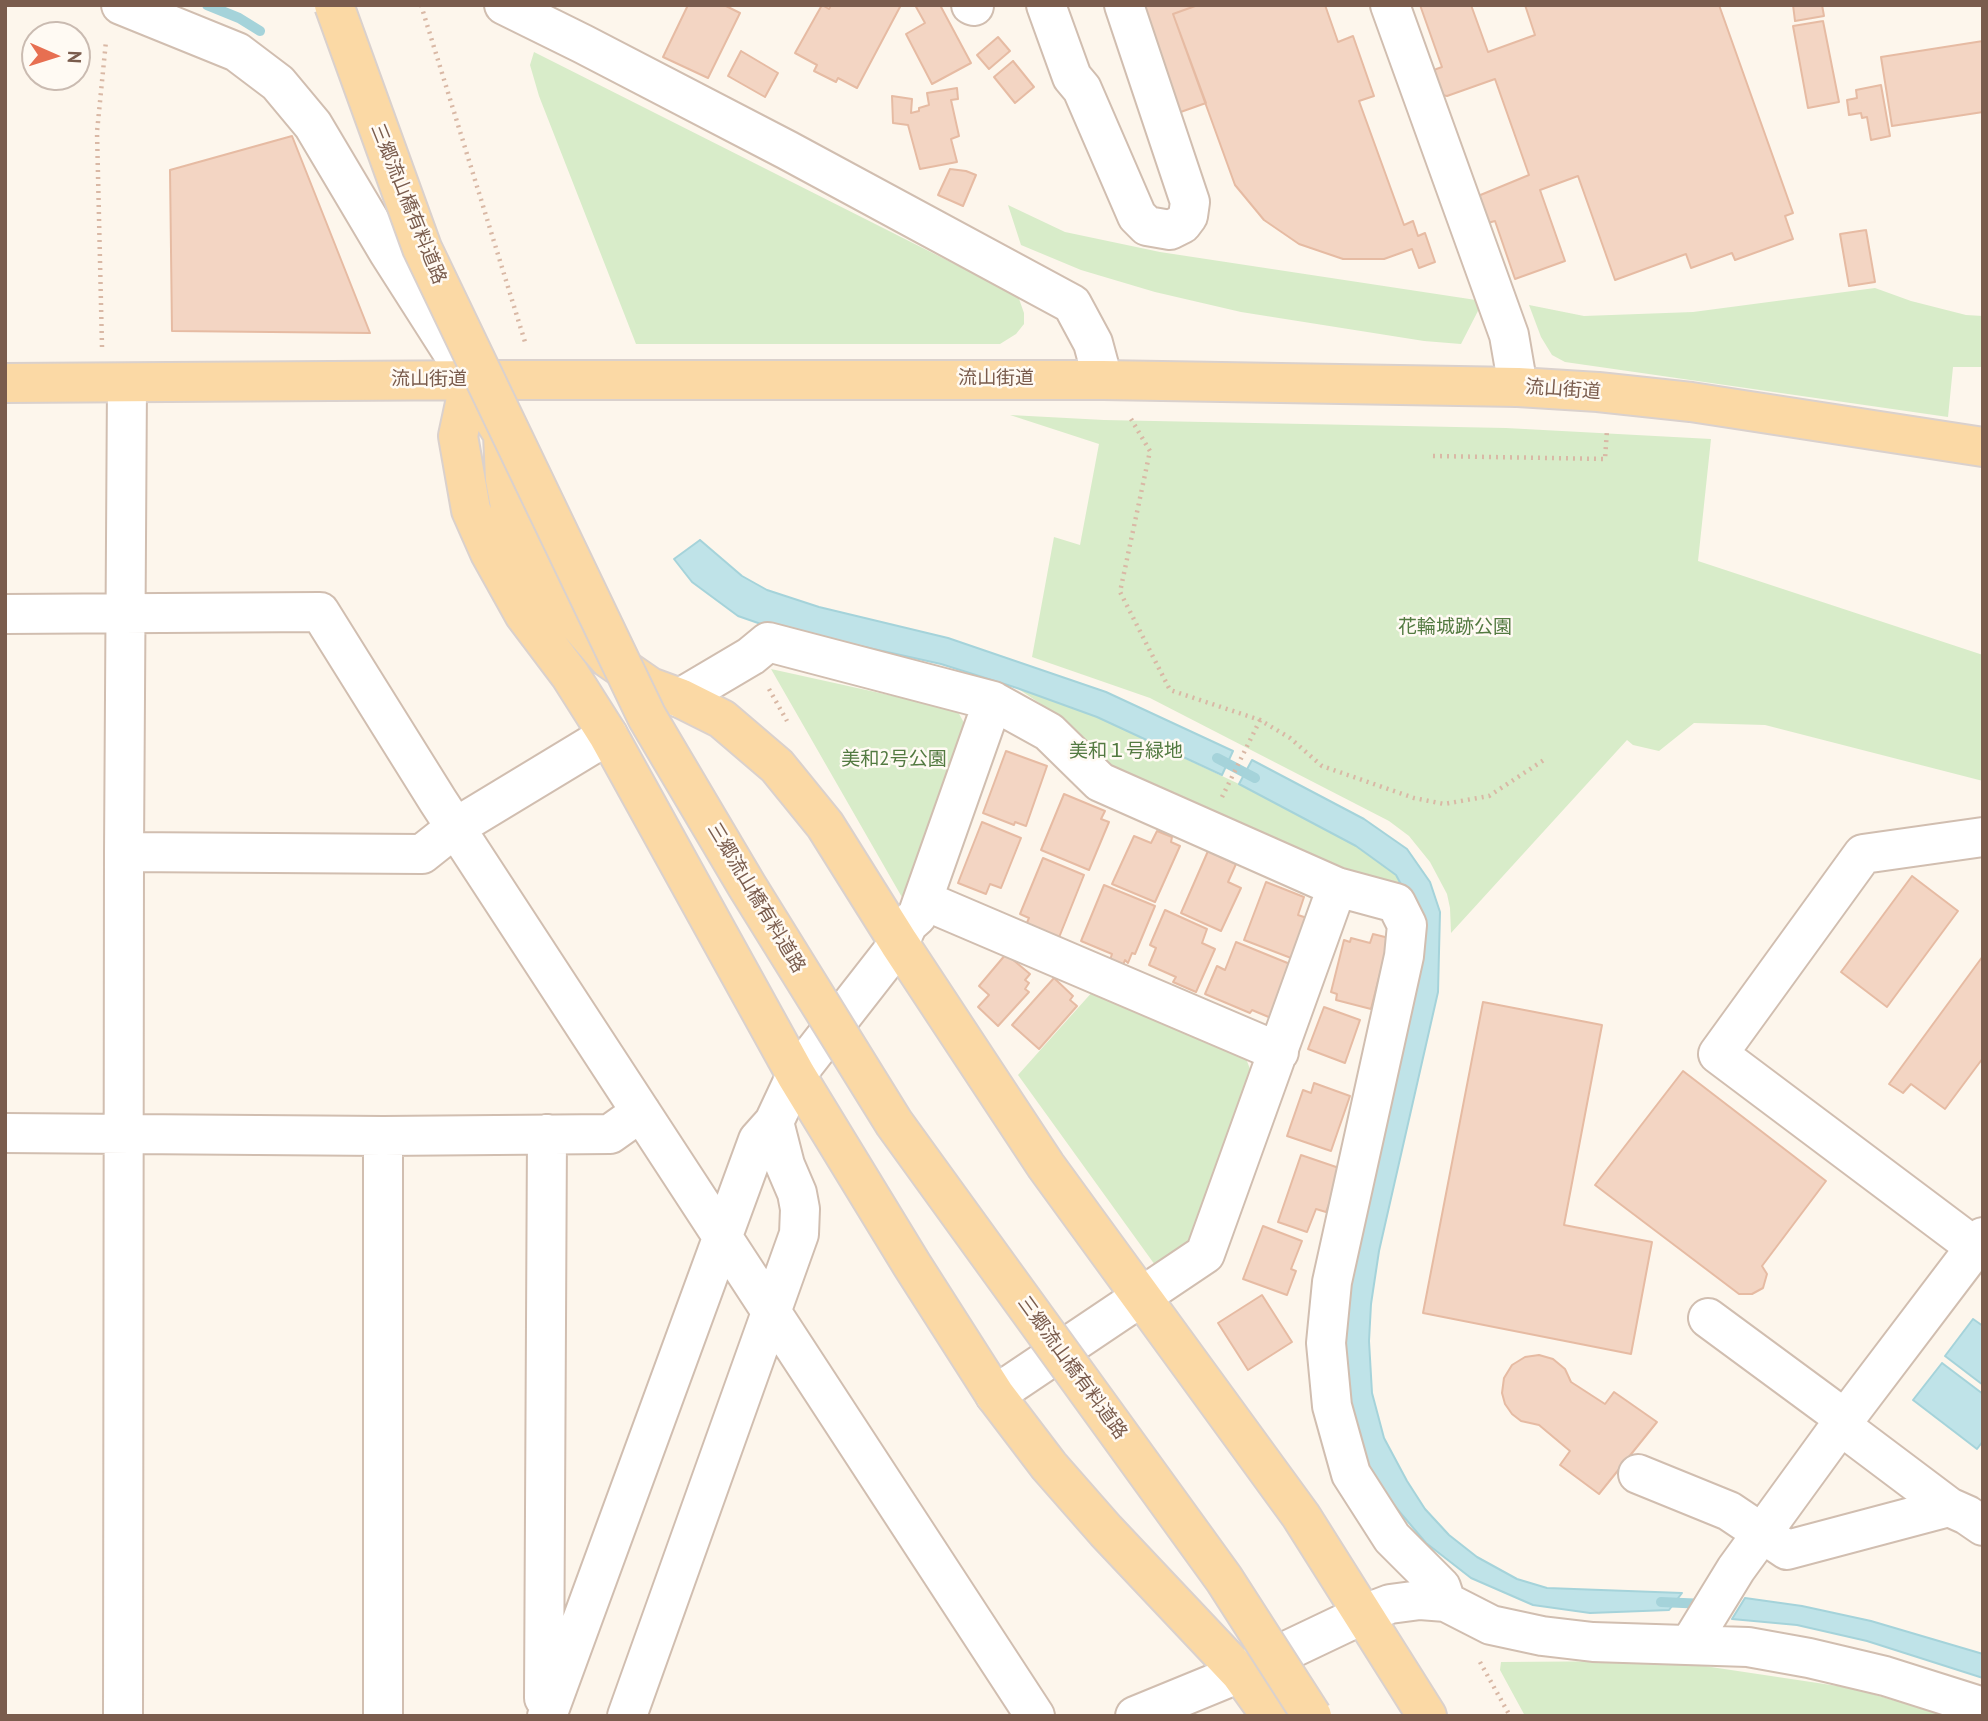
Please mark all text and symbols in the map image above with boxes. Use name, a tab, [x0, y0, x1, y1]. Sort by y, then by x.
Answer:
north arrow	[21, 21, 91, 91]
text: N	[63, 50, 87, 64]
street label: 三郷流山橋有料道路	[365, 120, 451, 288]
street label: 流山街道	[958, 368, 1034, 390]
street label: 流山街道	[391, 369, 467, 391]
street label: 流山街道	[1524, 376, 1602, 404]
park label: 花輪城跡公園	[1398, 617, 1512, 639]
park label: 美和１号緑地	[1069, 741, 1183, 763]
park label: 美和2号公園	[841, 749, 947, 771]
street label: 三郷流山橋有料道路	[702, 819, 810, 977]
street label: 三郷流山橋有料道路	[1013, 1292, 1131, 1444]

